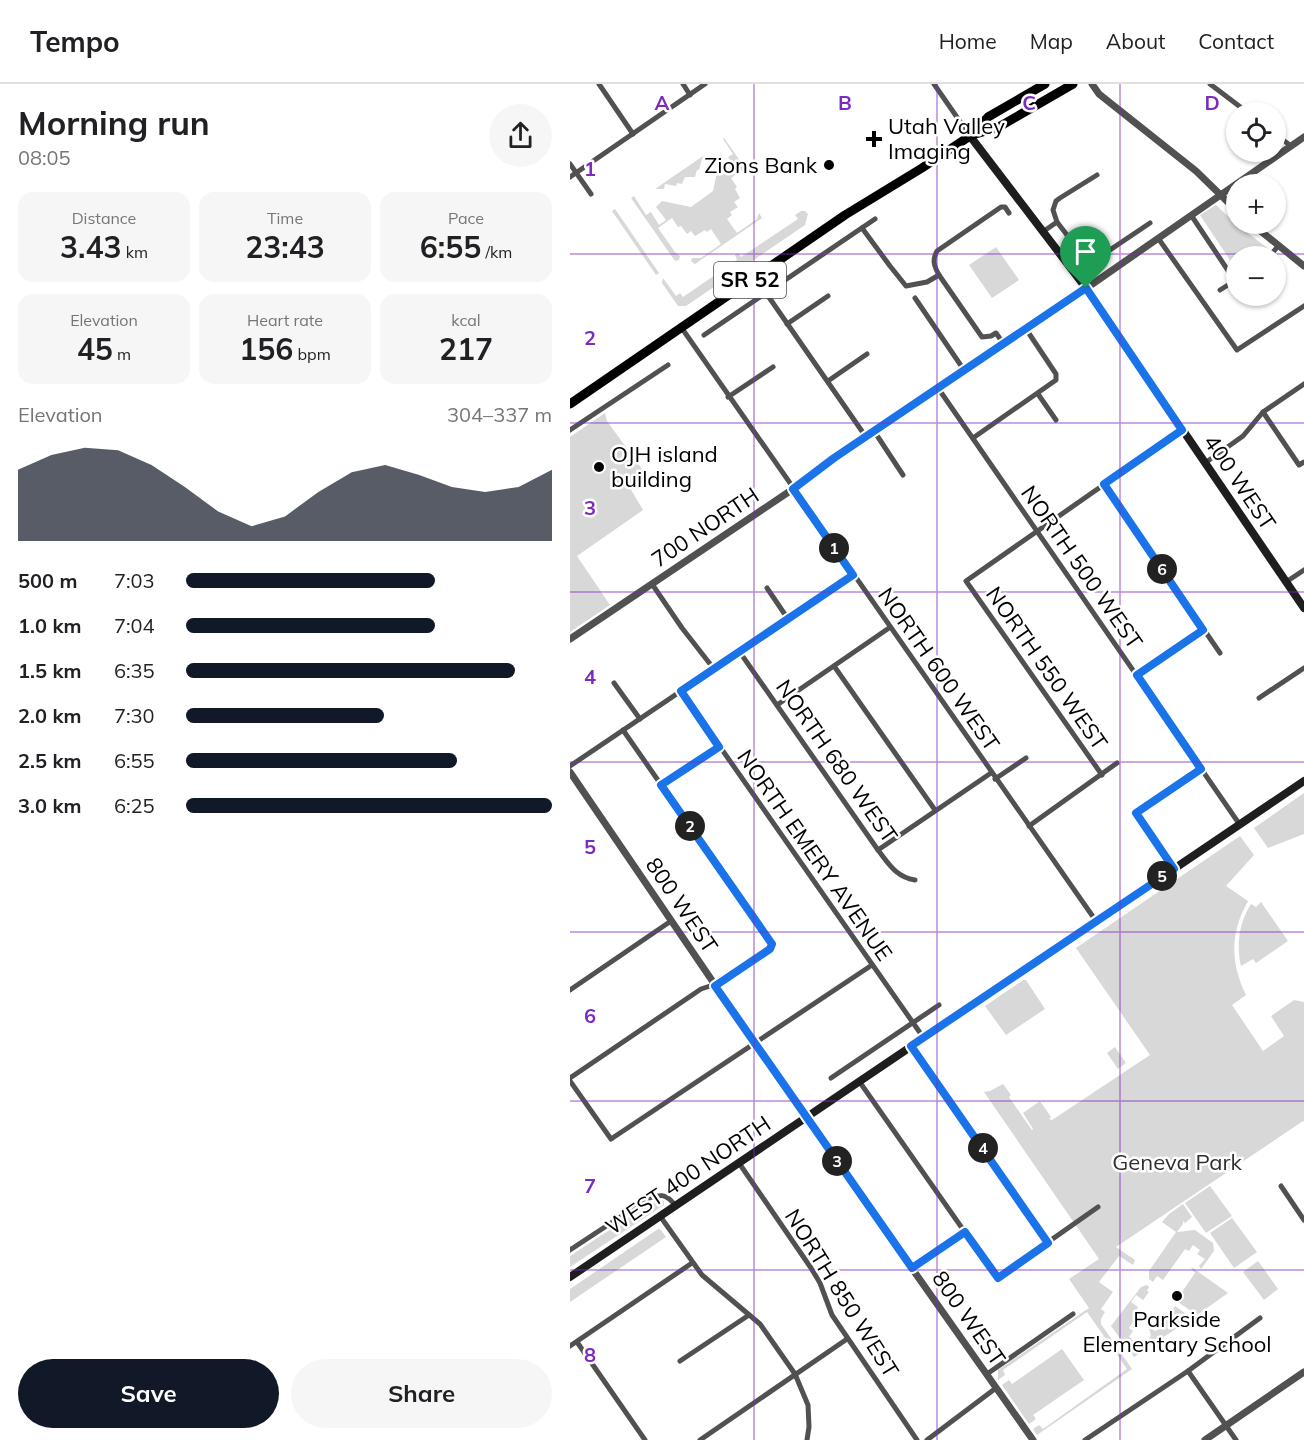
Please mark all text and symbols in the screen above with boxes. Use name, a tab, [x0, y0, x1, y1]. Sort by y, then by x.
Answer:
text: Tempo	[30, 24, 120, 59]
text: Home	[939, 28, 997, 54]
text: Map	[1030, 28, 1073, 54]
text: About	[1106, 28, 1165, 54]
text: Contact	[1198, 28, 1274, 54]
text: A	[655, 90, 670, 115]
text: B	[838, 90, 852, 115]
text: C	[1022, 90, 1036, 115]
text: D	[1204, 90, 1220, 115]
text: Morning run	[18, 102, 210, 143]
map controls	[1226, 102, 1286, 306]
button: locate	[1226, 102, 1286, 162]
button: share	[489, 104, 552, 167]
place label: Utah Valley Imaging	[888, 112, 1005, 165]
marker: Utah Valley Imaging	[865, 130, 883, 148]
text: 08:05	[18, 145, 71, 170]
place label: Zions Bank	[704, 151, 818, 179]
text: 1	[584, 156, 596, 181]
marker: Zions Bank	[822, 158, 836, 172]
button: +	[1226, 174, 1286, 234]
text: Distance	[72, 208, 136, 228]
text: Time	[267, 208, 303, 228]
text: Pace	[448, 208, 484, 228]
pin	[1060, 226, 1111, 288]
text: 3.43	[60, 228, 121, 266]
text: 23:43	[245, 228, 325, 266]
text: 6:55	[420, 228, 481, 266]
icon: arrive	[1069, 235, 1102, 268]
text: km	[121, 242, 148, 262]
text: /km	[481, 242, 512, 262]
button: −	[1226, 246, 1286, 306]
road number: SR 52	[714, 262, 786, 298]
text: Elevation	[70, 310, 138, 330]
text: Heart rate	[247, 310, 323, 330]
text: kcal	[451, 310, 481, 330]
text: 2	[584, 325, 596, 350]
text: 45	[77, 330, 113, 368]
text: 156	[239, 330, 293, 368]
text: 217	[439, 330, 493, 368]
text: m	[113, 344, 131, 364]
text: bpm	[293, 344, 331, 364]
text: Elevation	[18, 402, 103, 427]
text: 304–337 m	[447, 402, 552, 427]
street label: 400 WEST	[1198, 429, 1282, 535]
place label: OJH island building	[611, 440, 718, 493]
marker: OJH island building	[592, 460, 606, 474]
street label: NORTH 500 WEST	[1015, 480, 1149, 654]
street label: 700 NORTH	[646, 481, 764, 573]
text: 3	[584, 495, 596, 520]
pin: 1	[819, 533, 849, 563]
text: 1	[829, 538, 839, 558]
pin: 6	[1147, 554, 1177, 584]
text: 6	[1157, 559, 1167, 579]
text: 500 m	[18, 568, 77, 593]
text: 7:03	[114, 568, 155, 593]
street label: NORTH 550 WEST	[980, 581, 1114, 755]
street label: NORTH 600 WEST	[872, 582, 1006, 756]
text: 1.0 km	[18, 613, 81, 638]
text: 7:04	[114, 613, 155, 638]
text: 1.5 km	[18, 658, 81, 683]
text: 6:35	[114, 658, 155, 683]
text: 4	[584, 664, 596, 689]
street label: NORTH 680 WEST	[770, 674, 904, 848]
text: 2.0 km	[18, 703, 81, 728]
text: 7:30	[114, 703, 155, 728]
street label: NORTH EMERY AVENUE	[731, 744, 899, 966]
text: 2.5 km	[18, 748, 81, 773]
text: 6:55	[114, 748, 155, 773]
text: 3.0 km	[18, 793, 81, 818]
text: 6:25	[114, 793, 155, 818]
pin: 2	[675, 811, 705, 841]
text: 2	[685, 816, 695, 836]
text: 5	[584, 834, 596, 859]
street label: 800 WEST	[640, 852, 724, 958]
pin: 5	[1147, 861, 1177, 891]
text: 5	[1157, 866, 1167, 886]
text: 6	[584, 1003, 596, 1028]
street label: WEST 400 NORTH	[600, 1109, 776, 1241]
pin: 4	[968, 1133, 998, 1163]
text: 4	[978, 1138, 988, 1158]
pin: 3	[822, 1146, 852, 1176]
park label: Geneva Park	[1112, 1148, 1242, 1176]
text: 3	[832, 1151, 842, 1171]
text: 7	[584, 1173, 596, 1198]
street label: NORTH 850 WEST	[779, 1204, 905, 1382]
street label: 800 WEST	[926, 1265, 1012, 1371]
marker: Parkside Elementary School	[1170, 1289, 1184, 1303]
place label: Parkside Elementary School	[1082, 1305, 1272, 1358]
text: 8	[584, 1342, 596, 1367]
button: Save	[18, 1359, 279, 1428]
button: Share	[291, 1359, 552, 1428]

